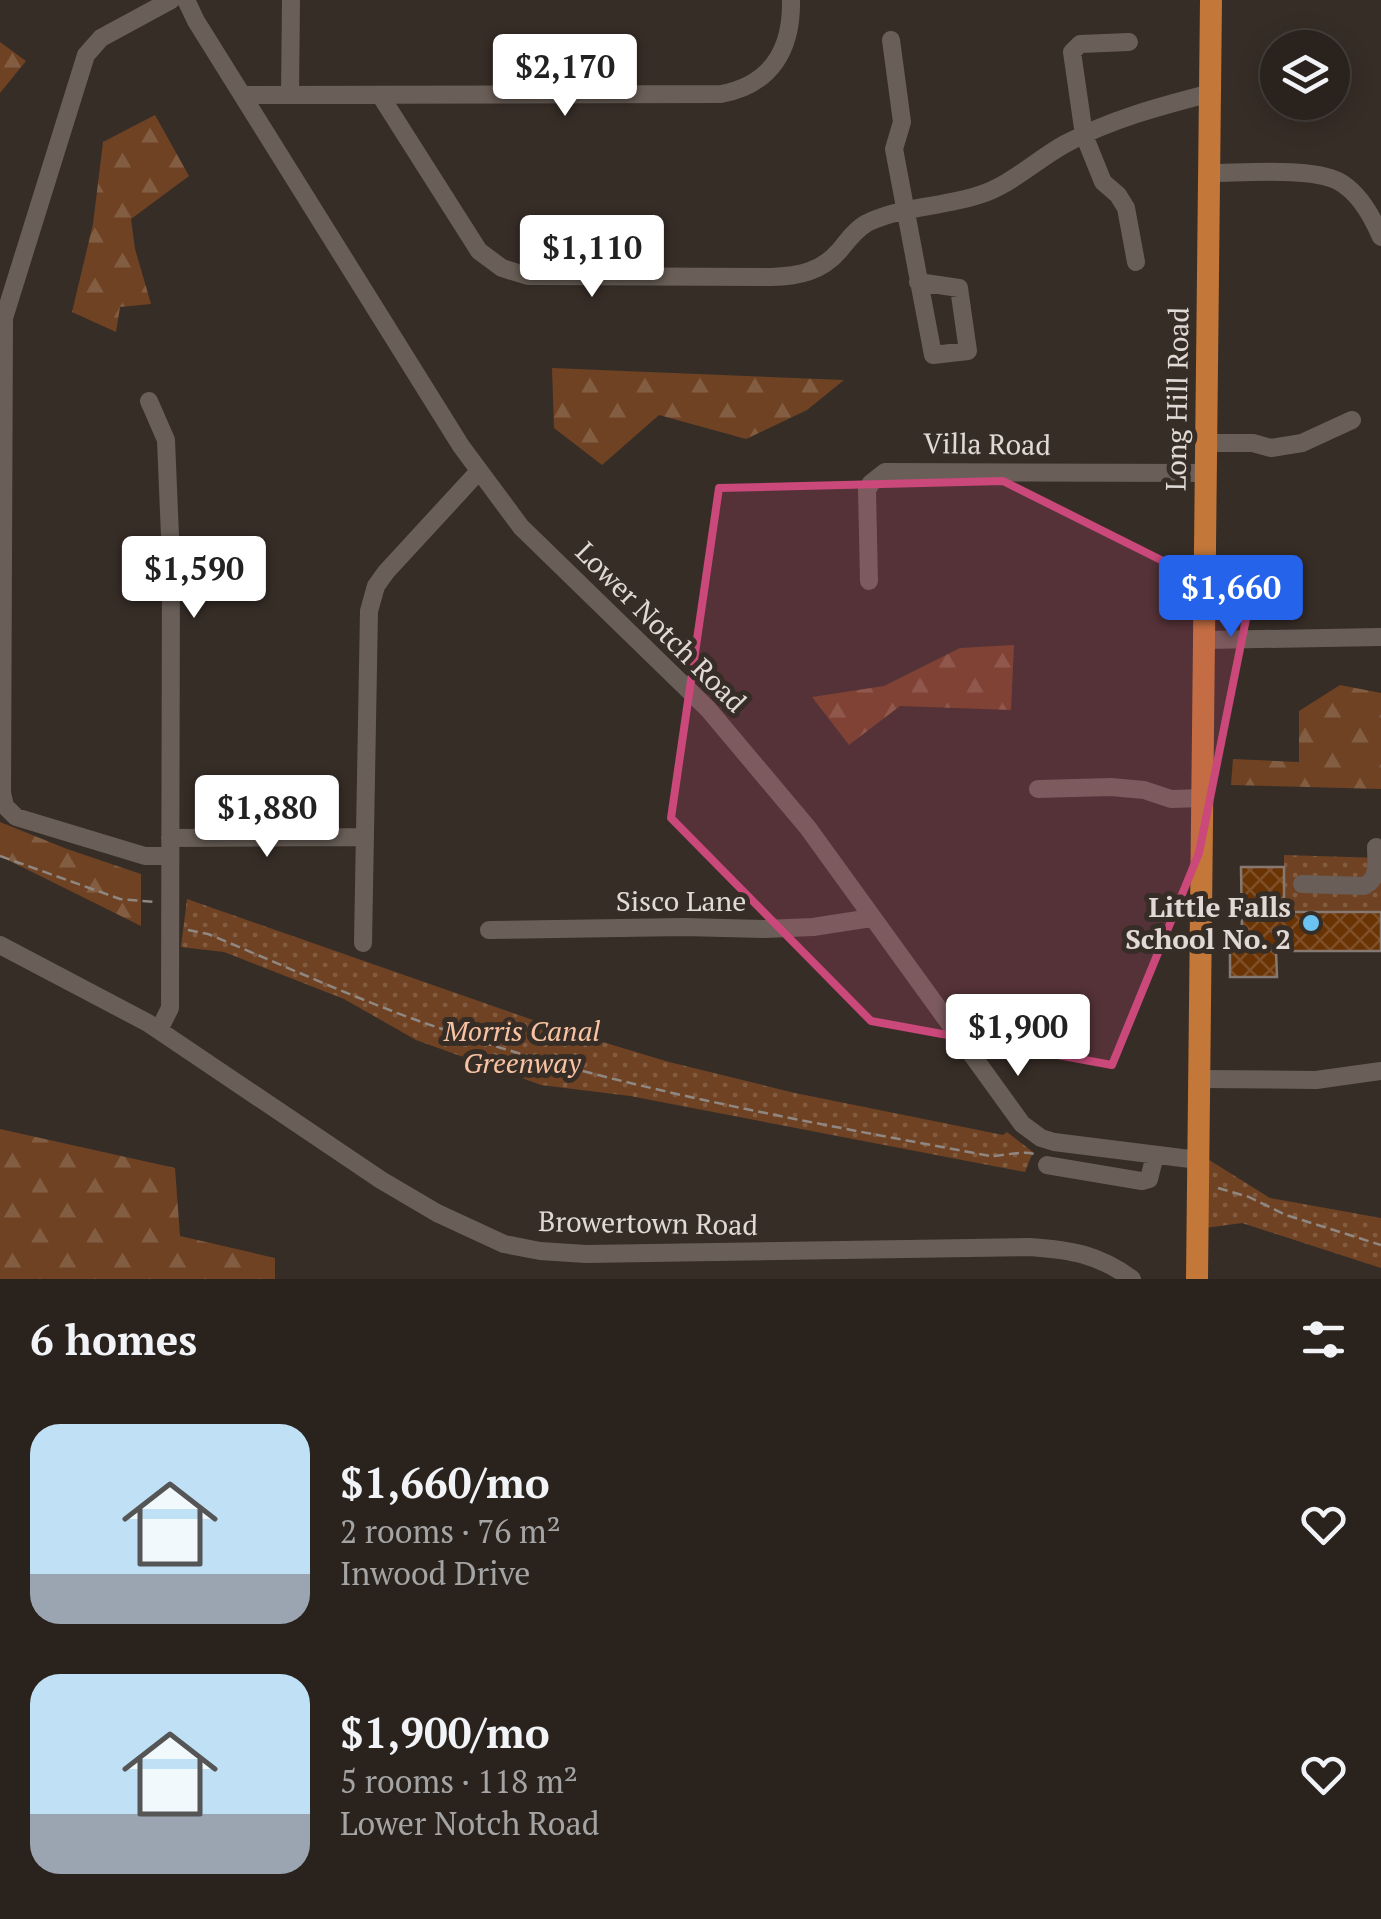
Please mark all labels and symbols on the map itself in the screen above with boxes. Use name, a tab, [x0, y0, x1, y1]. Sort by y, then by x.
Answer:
pin: $2,170	[484, 34, 646, 119]
pin: $1,110	[511, 215, 673, 300]
street label: Long Hill Road	[1156, 307, 1197, 491]
street label: Villa Road	[923, 424, 1051, 463]
street label: Lower Notch Road	[568, 533, 755, 720]
pin: $1,590	[113, 536, 275, 621]
pin: $1,660	[1150, 555, 1312, 640]
pin: $1,880	[186, 775, 348, 860]
street label: Sisco Lane	[616, 882, 746, 919]
place label: Little Falls School No. 2	[1125, 888, 1291, 957]
marker: Little Falls School No. 2	[1300, 912, 1322, 934]
pin: $1,900	[937, 994, 1099, 1079]
park label: Morris Canal Greenway	[443, 1012, 601, 1081]
street label: Browertown Road	[538, 1202, 758, 1243]

